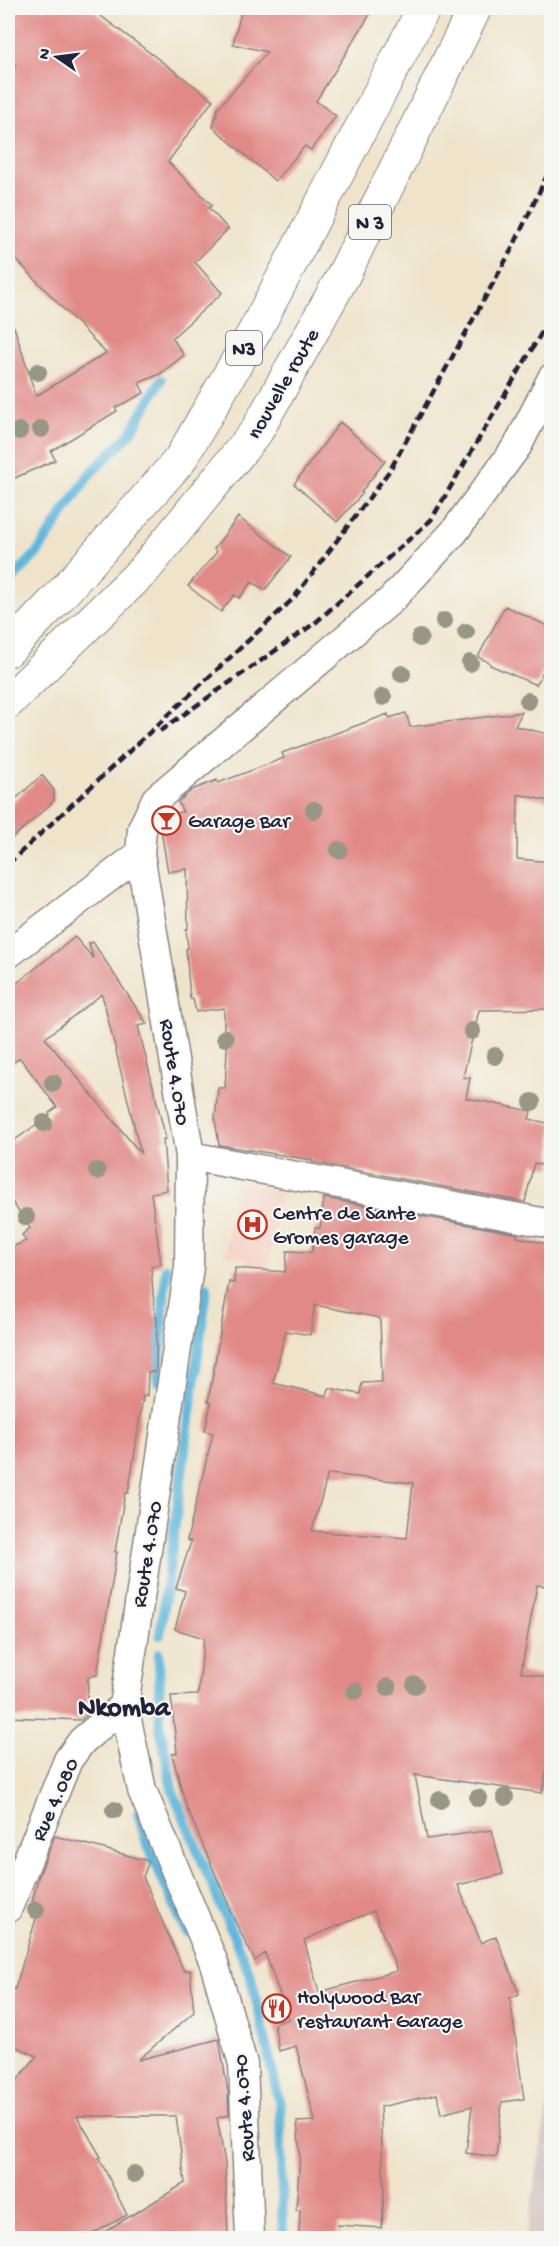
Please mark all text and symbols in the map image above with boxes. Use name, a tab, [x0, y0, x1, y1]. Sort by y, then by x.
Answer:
north arrow	[27, 27, 87, 87]
text: N	[35, 46, 56, 62]
road number: N 3	[349, 205, 391, 239]
street label: nouvelle route	[243, 324, 327, 444]
road number: N3	[226, 331, 262, 365]
bar icon: Garage Bar	[151, 804, 183, 836]
place label: Garage Bar	[188, 811, 291, 836]
street label: Route 4.070	[152, 1018, 193, 1128]
place label: Centre de Sante Gromes garage	[273, 1203, 417, 1252]
hospital icon: Centre de Sante Gromes garage	[236, 1208, 268, 1240]
street label: Route 4.070	[129, 1499, 170, 1610]
district label: Nkomba	[78, 1694, 172, 1726]
street label: Rue 4.080	[28, 1755, 87, 1846]
place label: Holywood Bar restaurant Garage	[297, 1987, 464, 2036]
restaurant icon: Holywood Bar restaurant Garage	[260, 1992, 292, 2024]
street label: Route 4.070	[230, 2053, 263, 2162]

